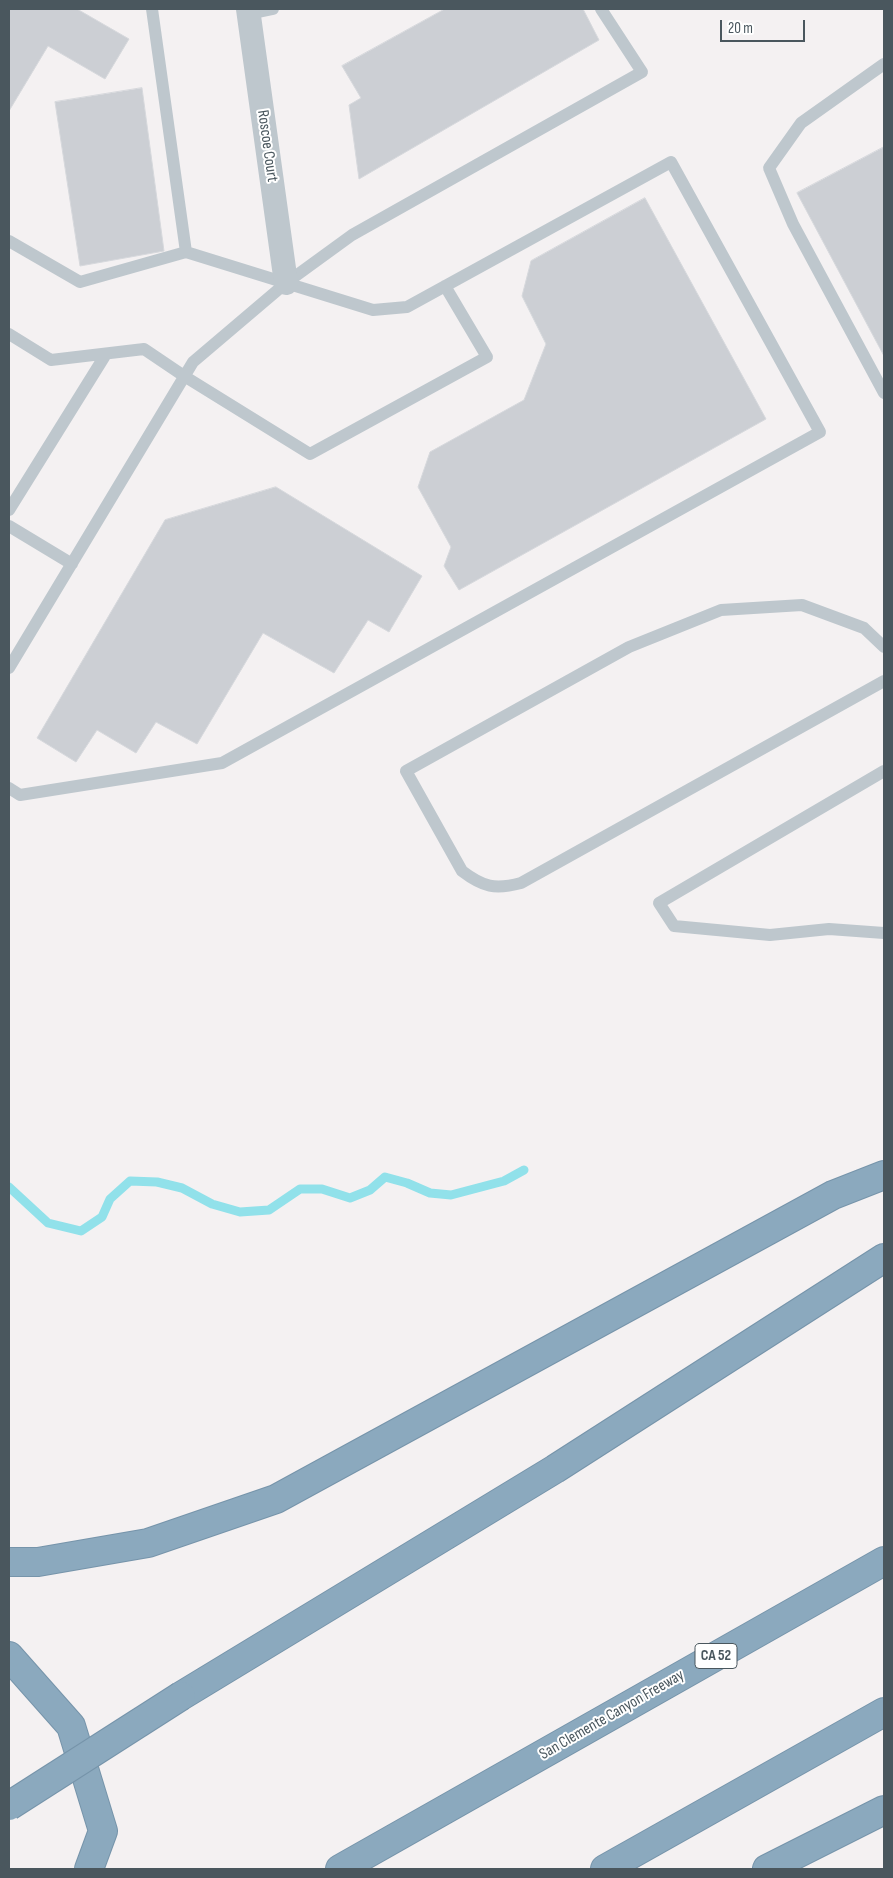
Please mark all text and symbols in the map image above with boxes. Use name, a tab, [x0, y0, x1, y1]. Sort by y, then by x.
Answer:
scale bar	[723, 10, 808, 42]
text: 20 m	[728, 19, 753, 38]
street label: Roscoe Court	[252, 109, 282, 183]
road number: CA 52	[695, 1644, 737, 1668]
street label: San Clemente Canyon Freeway	[536, 1666, 688, 1764]

